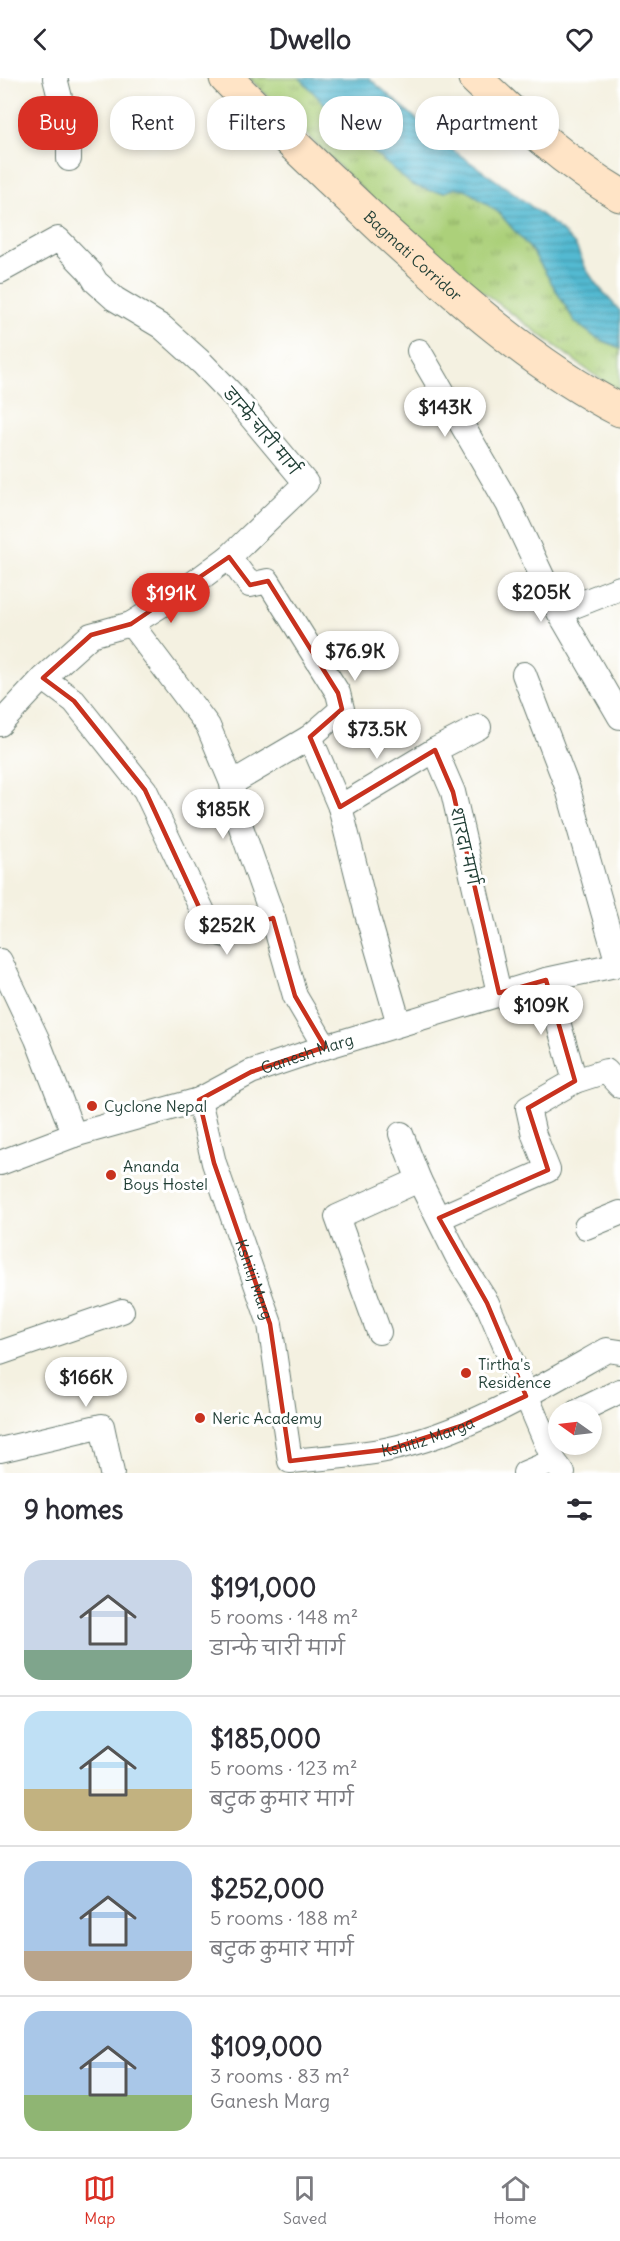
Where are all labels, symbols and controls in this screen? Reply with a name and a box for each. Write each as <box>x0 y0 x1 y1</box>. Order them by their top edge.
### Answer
text: Dwello <box>269 22 351 56</box>
icon: back <box>24 23 57 56</box>
icon: heart <box>563 23 596 56</box>
chip: Buy <box>18 96 98 150</box>
chip: Rent <box>110 96 195 150</box>
chip: Filters <box>207 96 307 150</box>
chip: New <box>319 96 403 150</box>
chip: Apartment <box>415 96 559 150</box>
street label: Bagmati Corridor <box>360 206 467 305</box>
street label: डान्फे चारी मार्ग <box>219 381 307 480</box>
pin: $143K <box>403 387 487 438</box>
text: $143K <box>418 394 472 419</box>
pin: $205K <box>499 572 583 623</box>
pin: $191K <box>129 573 213 624</box>
text: $205K <box>511 579 571 604</box>
text: $191K <box>146 580 196 605</box>
pin: $76.9K <box>306 631 404 682</box>
text: $76.9K <box>325 638 385 663</box>
pin: $73.5K <box>328 709 426 760</box>
text: $73.5K <box>347 716 407 741</box>
pin: $185K <box>181 789 265 840</box>
text: $185K <box>196 796 250 821</box>
street label: शारदा मार्ग <box>446 805 485 888</box>
pin: $252K <box>185 905 269 956</box>
text: $252K <box>199 912 255 937</box>
pin: $109K <box>499 985 583 1036</box>
text: $109K <box>513 992 569 1017</box>
street label: Ganesh Marg <box>258 1029 356 1078</box>
place label: Cyclone Nepal <box>104 1096 207 1116</box>
marker: Cyclone Nepal <box>85 1099 99 1113</box>
place label: Ananda Boys Hostel <box>123 1156 208 1194</box>
marker: Ananda Boys Hostel <box>104 1168 118 1182</box>
street label: Kshitij Marg <box>231 1237 278 1322</box>
place label: Tirtha's Residence <box>478 1354 551 1392</box>
pin: $166K <box>44 1357 128 1408</box>
text: $166K <box>59 1364 113 1389</box>
marker: Tirtha's Residence <box>459 1366 473 1380</box>
north arrow <box>548 1401 602 1455</box>
map controls <box>548 1401 602 1455</box>
place label: Neric Academy <box>212 1408 322 1428</box>
marker: Neric Academy <box>193 1411 207 1425</box>
street label: Kshitiz Marga <box>379 1412 477 1461</box>
text: 9 homes <box>24 1493 123 1526</box>
icon: filters <box>563 1493 596 1526</box>
text: $191,000 <box>210 1571 316 1604</box>
icon: home <box>72 1584 144 1656</box>
text: 5 rooms · 148 m² <box>210 1604 358 1629</box>
text: डान्फे चारी मार्ग <box>210 1635 345 1660</box>
text: $185,000 <box>210 1722 321 1755</box>
icon: home <box>72 1735 144 1807</box>
text: 5 rooms · 123 m² <box>210 1755 357 1780</box>
text: बटुक कुमार मार्ग <box>210 1786 354 1811</box>
text: $252,000 <box>210 1872 325 1905</box>
icon: home <box>72 1885 144 1957</box>
text: 5 rooms · 188 m² <box>210 1905 358 1930</box>
text: बटुक कुमार मार्ग <box>210 1936 354 1961</box>
text: $109,000 <box>210 2030 323 2063</box>
icon: home <box>72 2035 144 2107</box>
text: 3 rooms · 83 m² <box>210 2063 350 2088</box>
text: Ganesh Marg <box>210 2088 330 2113</box>
tab: Map <box>83 2172 116 2228</box>
tab: Saved <box>283 2172 327 2228</box>
tab: Home <box>494 2172 537 2228</box>

